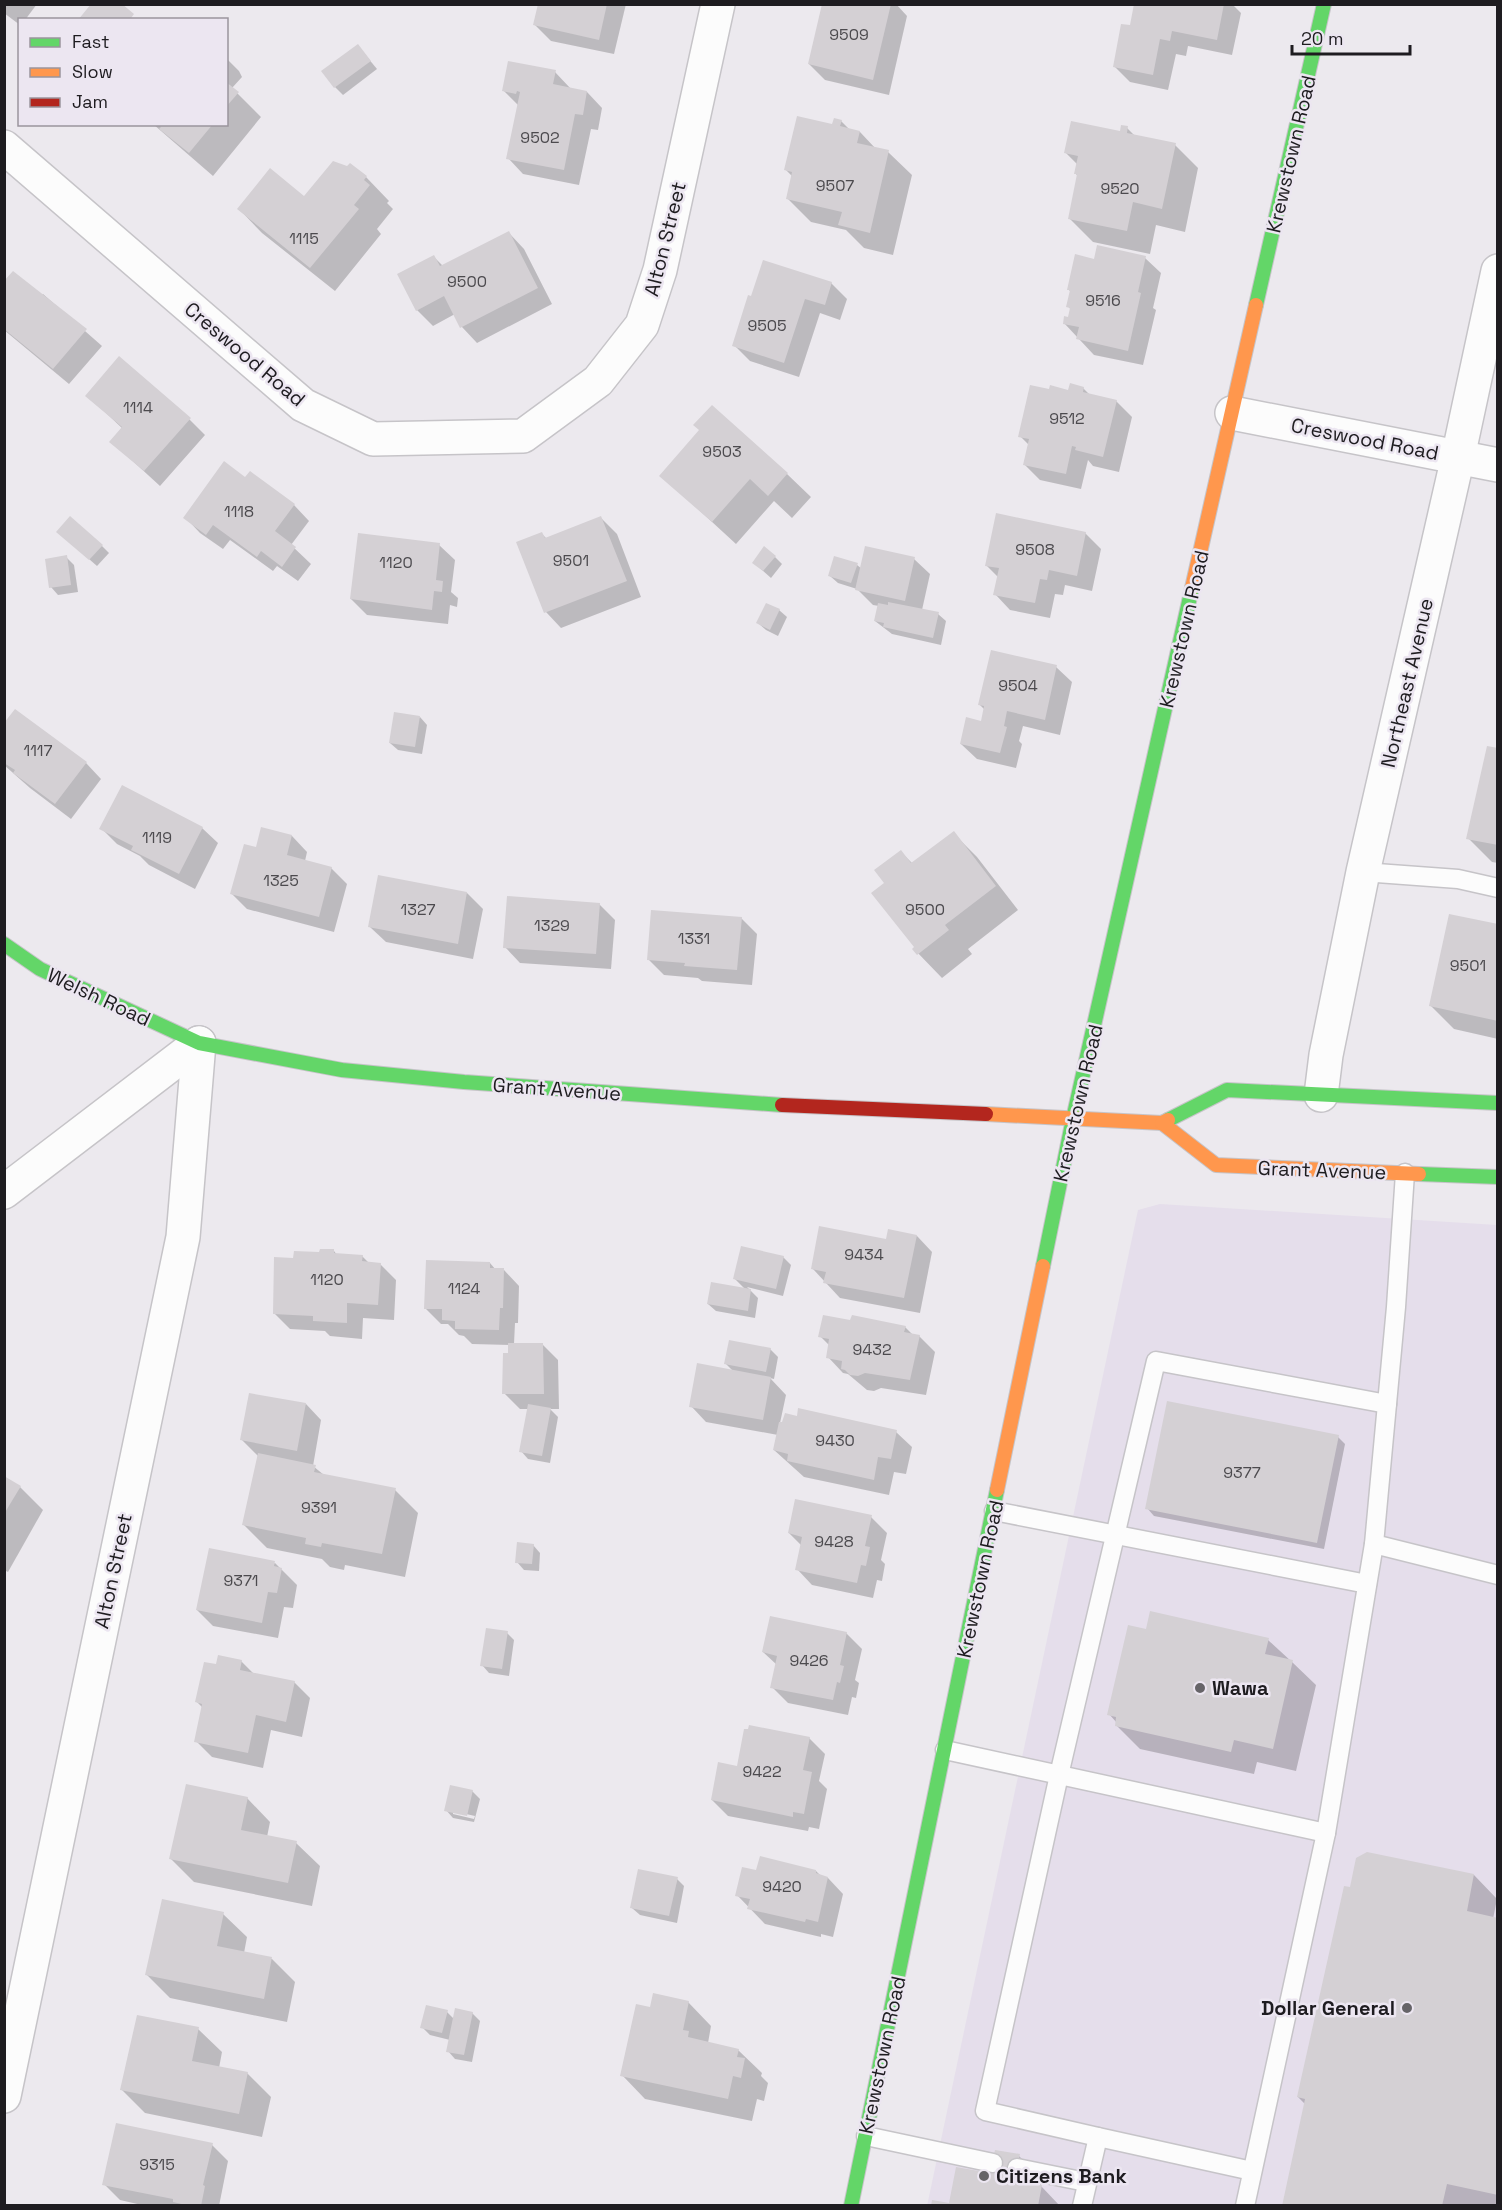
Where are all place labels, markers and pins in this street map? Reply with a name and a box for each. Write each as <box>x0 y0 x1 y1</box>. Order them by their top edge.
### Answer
place label: Wawa <box>1212 1675 1269 1701</box>
marker: Wawa <box>1193 1681 1207 1695</box>
place label: Dollar General <box>1261 1995 1395 2021</box>
marker: Dollar General <box>1400 2001 1414 2015</box>
place label: Citizens Bank <box>996 2163 1127 2189</box>
marker: Citizens Bank <box>977 2169 991 2183</box>

